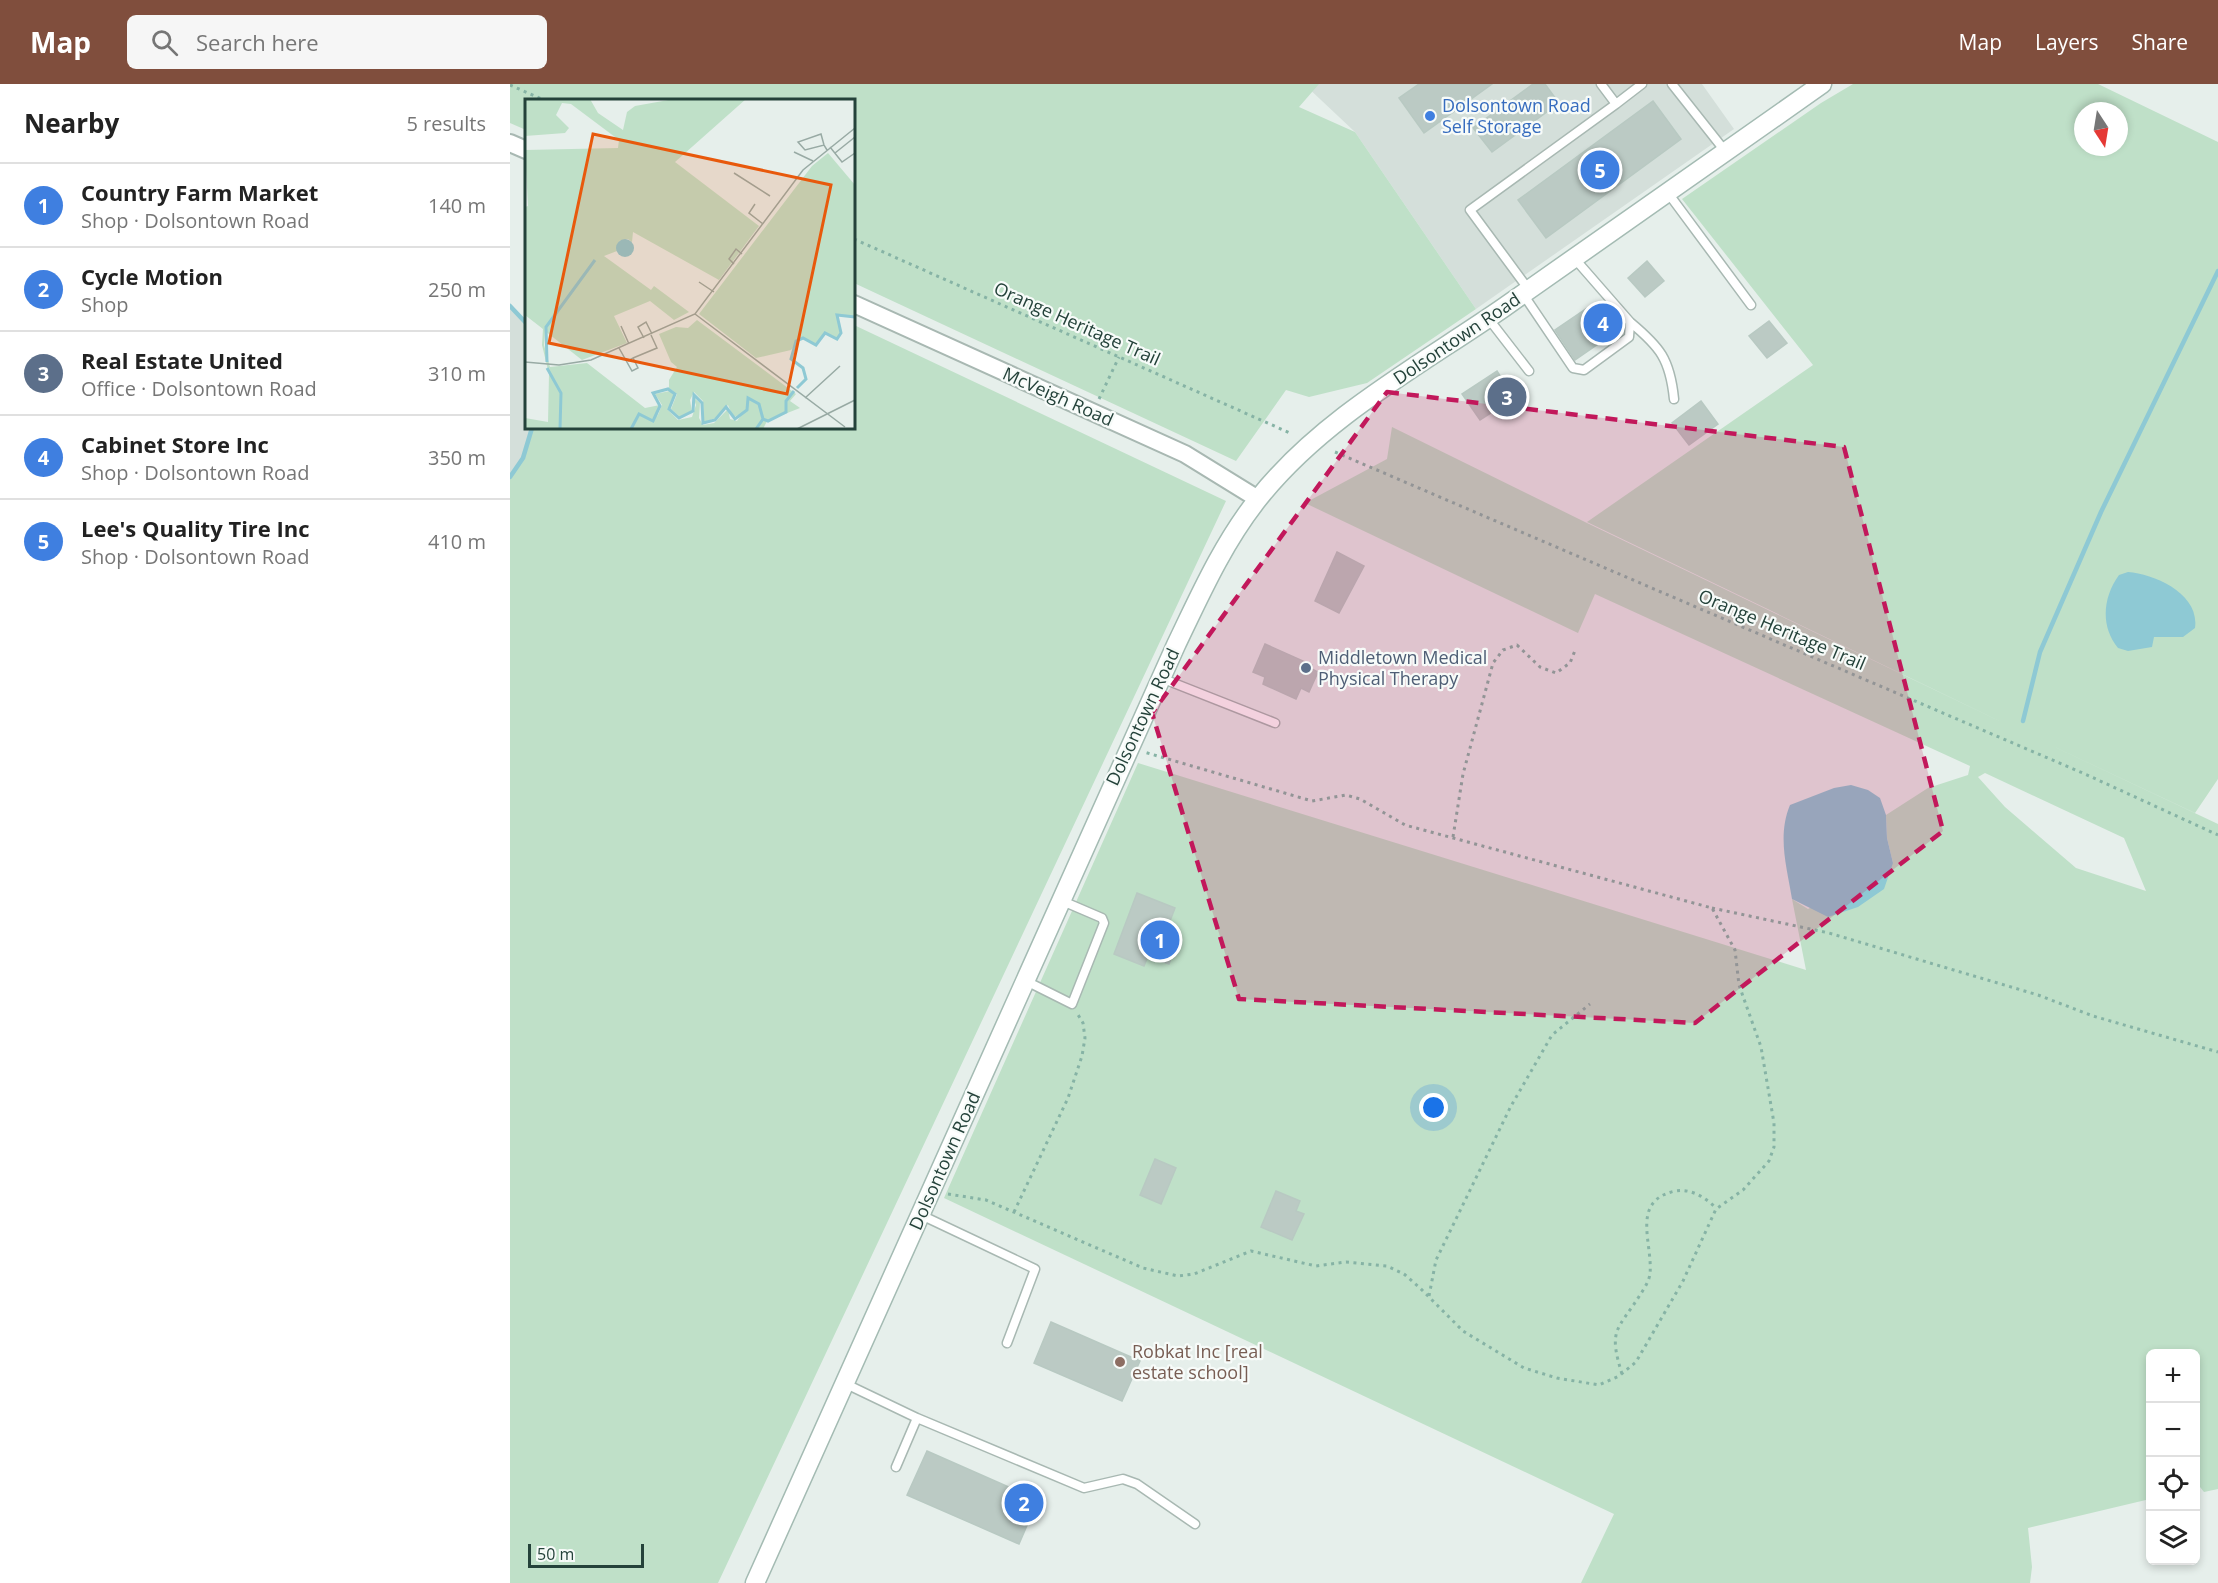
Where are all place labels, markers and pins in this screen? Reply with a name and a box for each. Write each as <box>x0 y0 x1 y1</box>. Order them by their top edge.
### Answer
place label: Dolsontown Road Self Storage <box>1442 93 1591 138</box>
marker: Dolsontown Road Self Storage <box>1423 109 1437 123</box>
pin: 5 <box>1580 148 1620 193</box>
pin: 4 <box>1584 300 1622 346</box>
pin: 3 <box>1488 374 1526 420</box>
place label: Middletown Medical Physical Therapy <box>1318 645 1487 690</box>
marker: Middletown Medical Physical Therapy <box>1299 661 1313 675</box>
pin: 1 <box>1140 918 1180 962</box>
place label: Robkat Inc [real estate school] <box>1132 1339 1263 1384</box>
marker: Robkat Inc [real estate school] <box>1113 1355 1127 1369</box>
pin: 2 <box>1004 1480 1044 1526</box>

